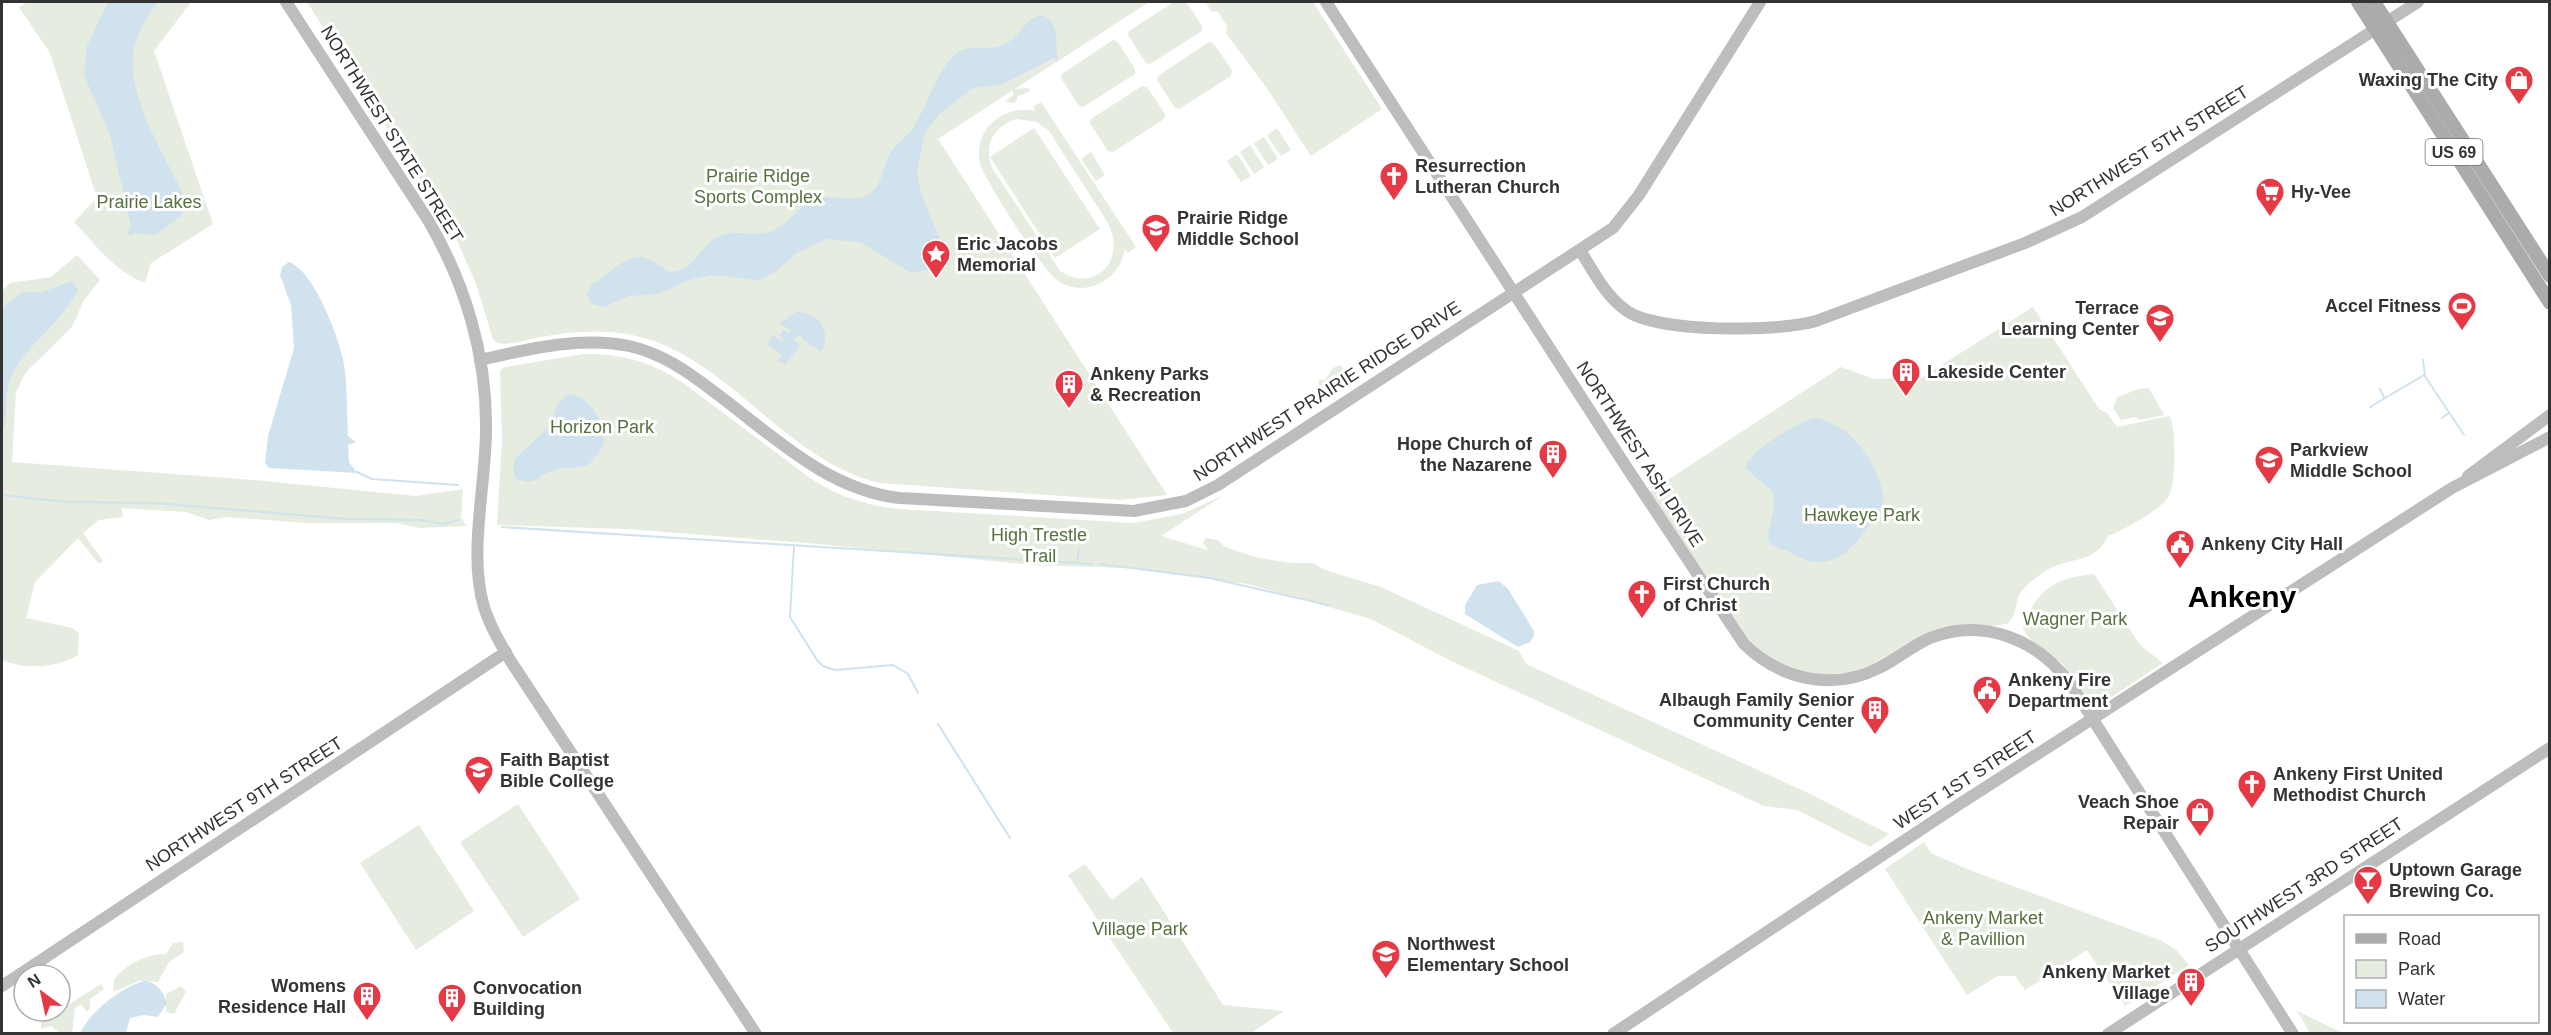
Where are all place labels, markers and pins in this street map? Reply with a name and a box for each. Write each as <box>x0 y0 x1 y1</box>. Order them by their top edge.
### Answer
shop icon: Waxing The City <box>2503 64 2535 106</box>
place label: Waxing The City <box>2359 70 2498 90</box>
place label: Resurrection Lutheran Church <box>1415 156 1560 197</box>
church icon: Resurrection Lutheran Church <box>1378 160 1410 202</box>
supermarket icon: Hy-Vee <box>2254 176 2286 218</box>
place label: Hy-Vee <box>2291 182 2351 202</box>
place label: Prairie Ridge Middle School <box>1177 208 1299 249</box>
school or university icon: Prairie Ridge Middle School <box>1140 212 1172 254</box>
place label: Eric Jacobs Memorial <box>957 234 1058 275</box>
place icon: Eric Jacobs Memorial <box>920 238 952 280</box>
sports icon: Accel Fitness <box>2446 290 2478 332</box>
place label: Accel Fitness <box>2325 296 2441 316</box>
place label: Terrace Learning Center <box>2001 298 2139 339</box>
school or university icon: Terrace Learning Center <box>2144 302 2176 344</box>
building icon: Lakeside Center <box>1890 356 1922 398</box>
place label: Lakeside Center <box>1927 362 2066 382</box>
place label: Ankeny Parks & Recreation <box>1090 364 1209 405</box>
building icon: Ankeny Parks & Recreation <box>1053 368 1085 410</box>
place label: Hope Church of the Nazarene <box>1397 434 1533 475</box>
building icon: Hope Church of the Nazarene <box>1537 438 1569 480</box>
place label: Parkview Middle School <box>2290 440 2412 481</box>
school or university icon: Parkview Middle School <box>2253 444 2285 486</box>
public building icon: Ankeny City Hall <box>2164 528 2196 570</box>
place label: Ankeny City Hall <box>2201 534 2343 554</box>
place label: First Church of Christ <box>1663 574 1770 615</box>
church icon: First Church of Christ <box>1626 578 1658 620</box>
place label: Ankeny Fire Department <box>2008 670 2111 711</box>
public building icon: Ankeny Fire Department <box>1971 674 2003 716</box>
place label: Albaugh Family Senior Community Center <box>1659 690 1854 731</box>
building icon: Albaugh Family Senior Community Center <box>1859 694 1891 736</box>
place label: Faith Baptist Bible College <box>500 750 614 791</box>
school or university icon: Faith Baptist Bible College <box>463 754 495 796</box>
place label: Ankeny First United Methodist Church <box>2273 764 2443 805</box>
church icon: Ankeny First United Methodist Church <box>2236 768 2268 810</box>
place label: Veach Shoe Repair <box>2078 792 2179 833</box>
shop icon: Veach Shoe Repair <box>2184 796 2216 838</box>
place label: Uptown Garage Brewing Co. <box>2389 860 2522 901</box>
bar icon: Uptown Garage Brewing Co. <box>2352 864 2384 906</box>
place label: Northwest Elementary School <box>1407 934 1569 975</box>
school or university icon: Northwest Elementary School <box>1370 938 1402 980</box>
place label: Ankeny Market Village <box>2042 962 2170 1003</box>
building icon: Ankeny Market Village <box>2175 966 2207 1008</box>
place label: Womens Residence Hall <box>218 976 346 1017</box>
place label: Convocation Building <box>473 978 582 1019</box>
building icon: Womens Residence Hall <box>351 980 383 1022</box>
building icon: Convocation Building <box>436 982 468 1024</box>

